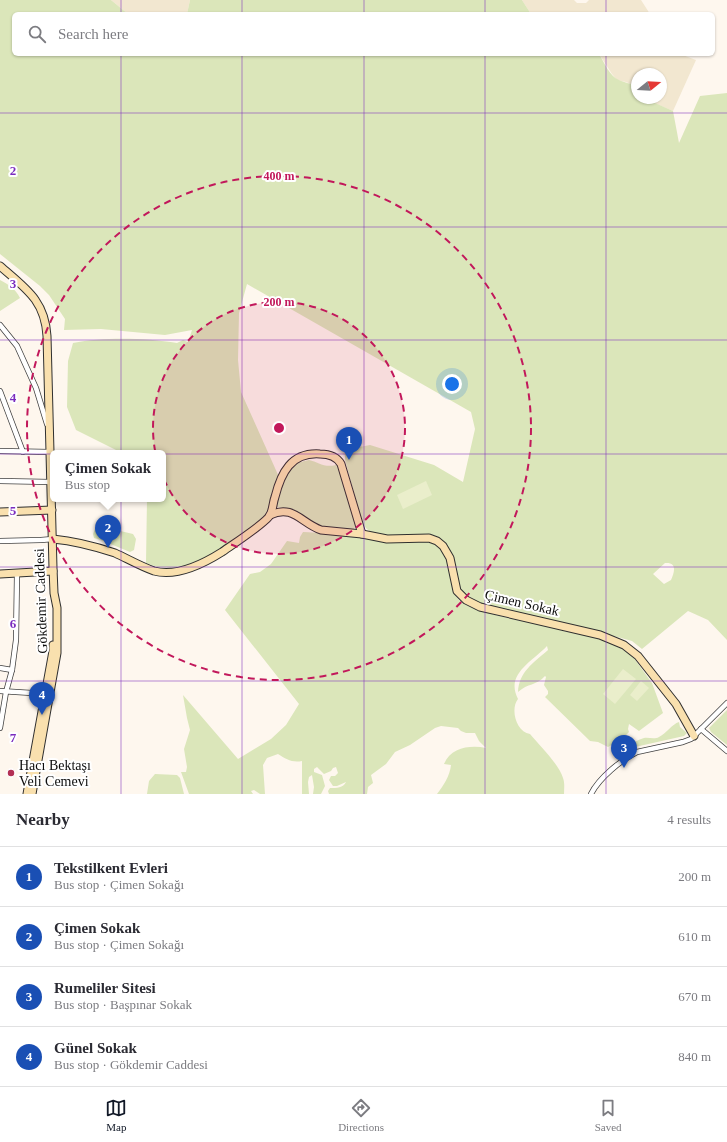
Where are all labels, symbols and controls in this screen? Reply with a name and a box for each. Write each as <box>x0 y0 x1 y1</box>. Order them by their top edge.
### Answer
search box <box>12 12 715 56</box>
icon: search <box>26 23 48 45</box>
text: Search here <box>58 26 128 42</box>
north arrow <box>631 68 667 104</box>
text: 2 <box>10 163 16 178</box>
text: 400 m <box>264 169 295 183</box>
text: 3 <box>10 276 17 291</box>
text: 200 m <box>264 295 295 309</box>
your location <box>442 374 462 394</box>
text: 4 <box>10 390 17 405</box>
centre of rings <box>272 421 286 435</box>
pin: 1 <box>336 427 362 460</box>
popup <box>50 450 166 502</box>
text: Çimen Sokak <box>65 460 151 476</box>
text: Bus stop <box>65 477 110 492</box>
text: 5 <box>10 503 17 518</box>
pin: 2 <box>95 515 121 548</box>
street label: Gökdemir Caddesi <box>32 548 50 654</box>
street label: Çimen Sokak <box>483 587 561 619</box>
text: 6 <box>10 616 17 631</box>
pin: 4 <box>29 682 55 715</box>
text: 7 <box>10 730 17 745</box>
pin: 3 <box>611 735 637 768</box>
place label: Hacı Bektaşı Veli Cemevi <box>19 758 91 789</box>
marker: Hacı Bektaşı Veli Cemevi <box>6 768 16 778</box>
text: Nearby <box>16 810 70 829</box>
text: 4 results <box>667 812 711 827</box>
text: Tekstilkent Evleri <box>54 860 168 876</box>
text: 1 <box>26 869 32 884</box>
text: 200 m <box>678 869 711 884</box>
text: Bus stop · Çimen Sokağı <box>54 877 184 892</box>
text: Çimen Sokak <box>54 920 140 936</box>
text: 2 <box>26 929 32 944</box>
text: 610 m <box>678 929 711 944</box>
text: Bus stop · Çimen Sokağı <box>54 937 184 952</box>
text: Rumeliler Sitesi <box>54 980 156 996</box>
text: 3 <box>26 989 32 1004</box>
text: 670 m <box>678 989 711 1004</box>
text: Bus stop · Başpınar Sokak <box>54 997 192 1012</box>
text: Günel Sokak <box>54 1040 137 1056</box>
text: 4 <box>26 1049 32 1064</box>
text: 840 m <box>678 1049 711 1064</box>
text: Bus stop · Gökdemir Caddesi <box>54 1057 208 1072</box>
tab: Map <box>105 1097 127 1133</box>
tab: Directions <box>338 1097 384 1133</box>
tab: Saved <box>595 1097 622 1133</box>

